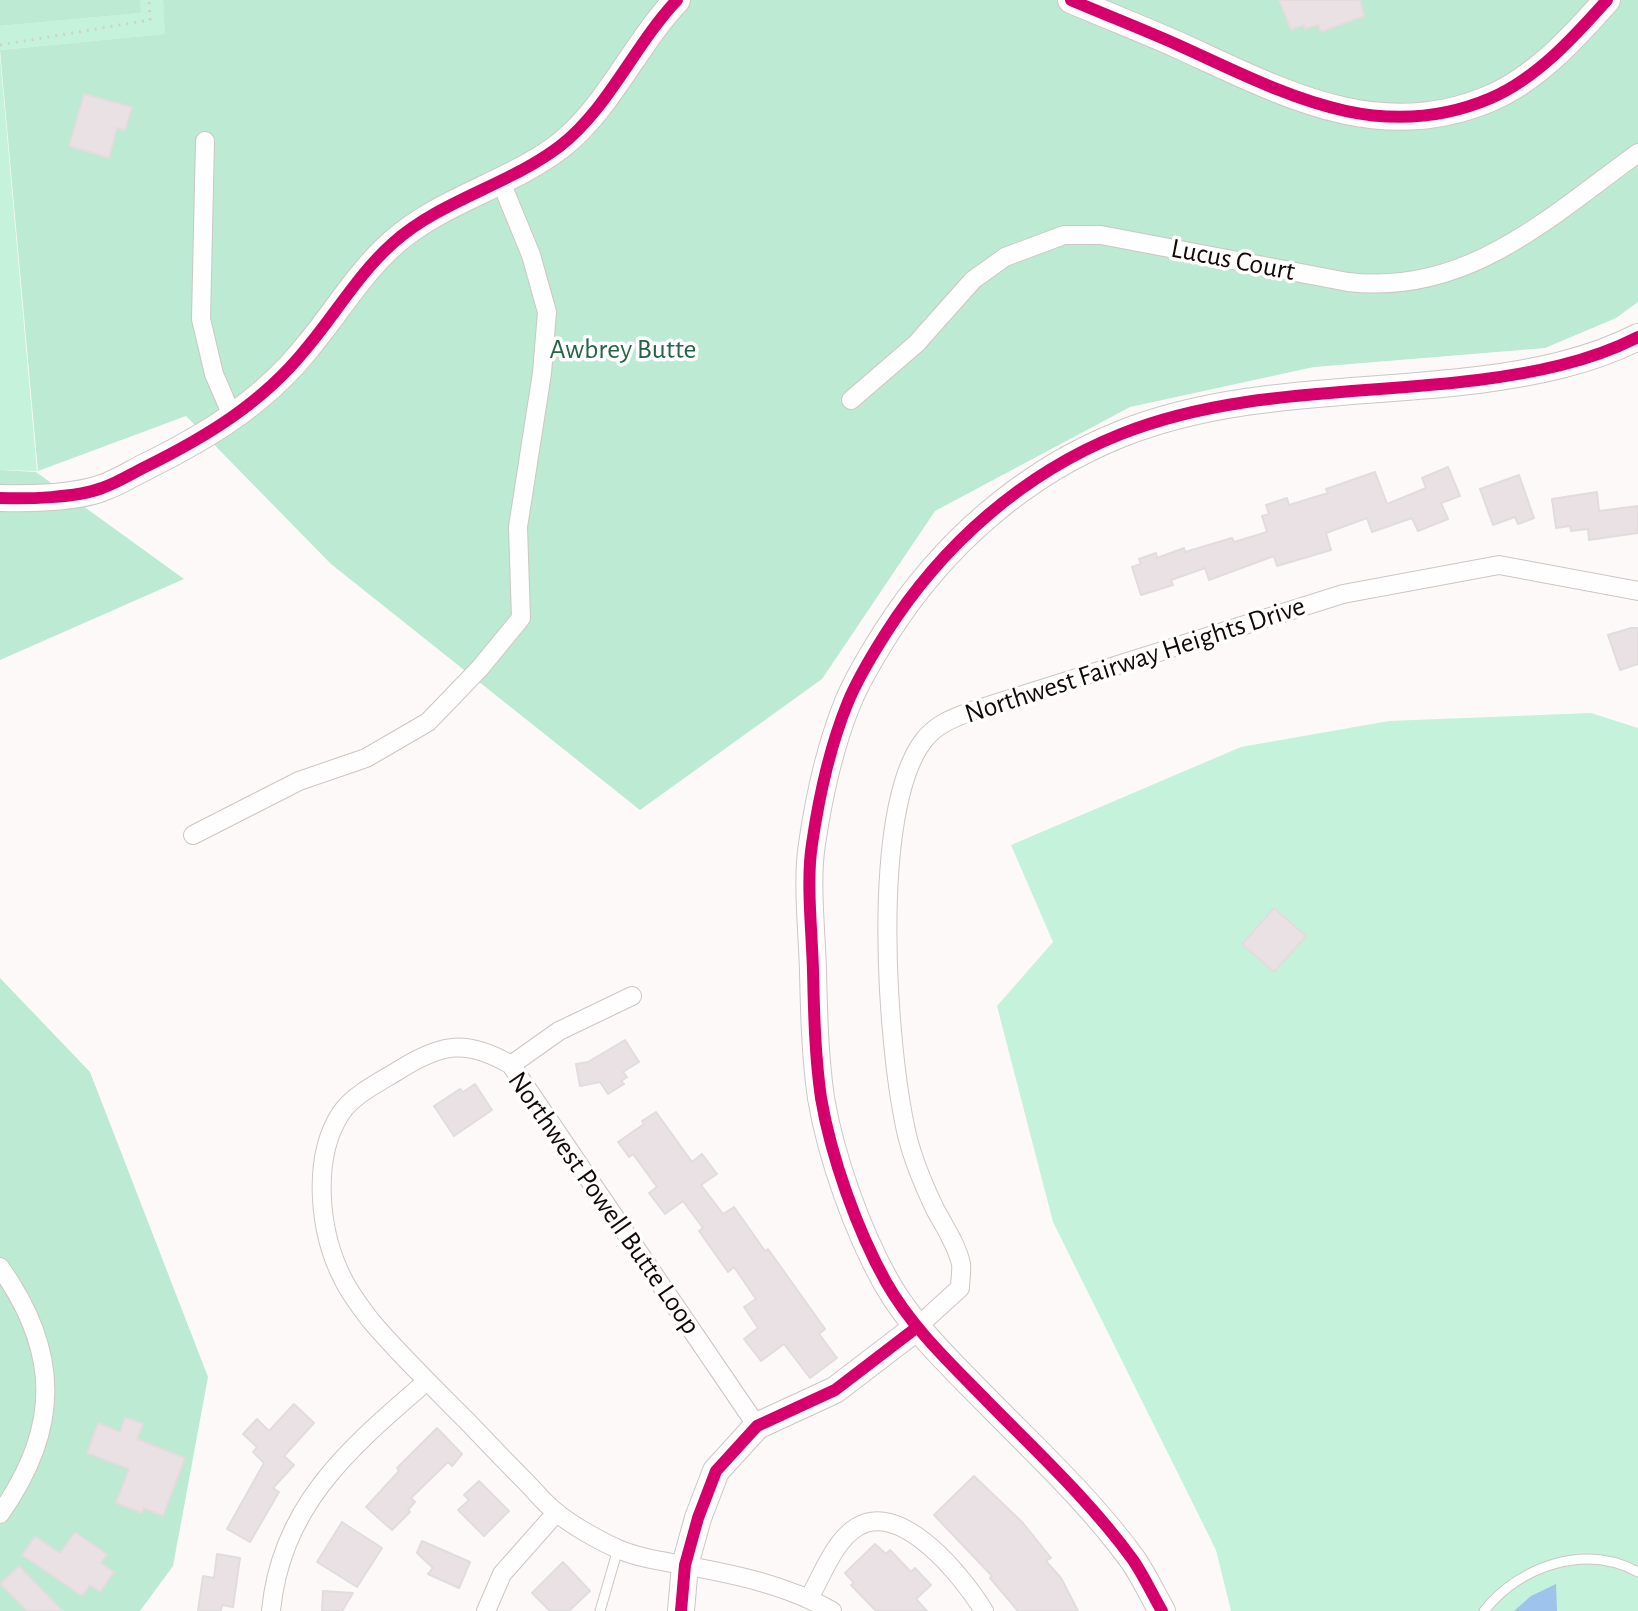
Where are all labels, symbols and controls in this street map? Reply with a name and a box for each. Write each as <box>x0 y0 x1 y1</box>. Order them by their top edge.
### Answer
street label: Lucus Court <box>1168 232 1298 288</box>
park label: Awbrey Butte <box>550 333 696 367</box>
street label: Northwest Fairway Heights Drive <box>961 589 1309 731</box>
street label: Northwest Powell Butte Loop <box>500 1065 708 1341</box>

